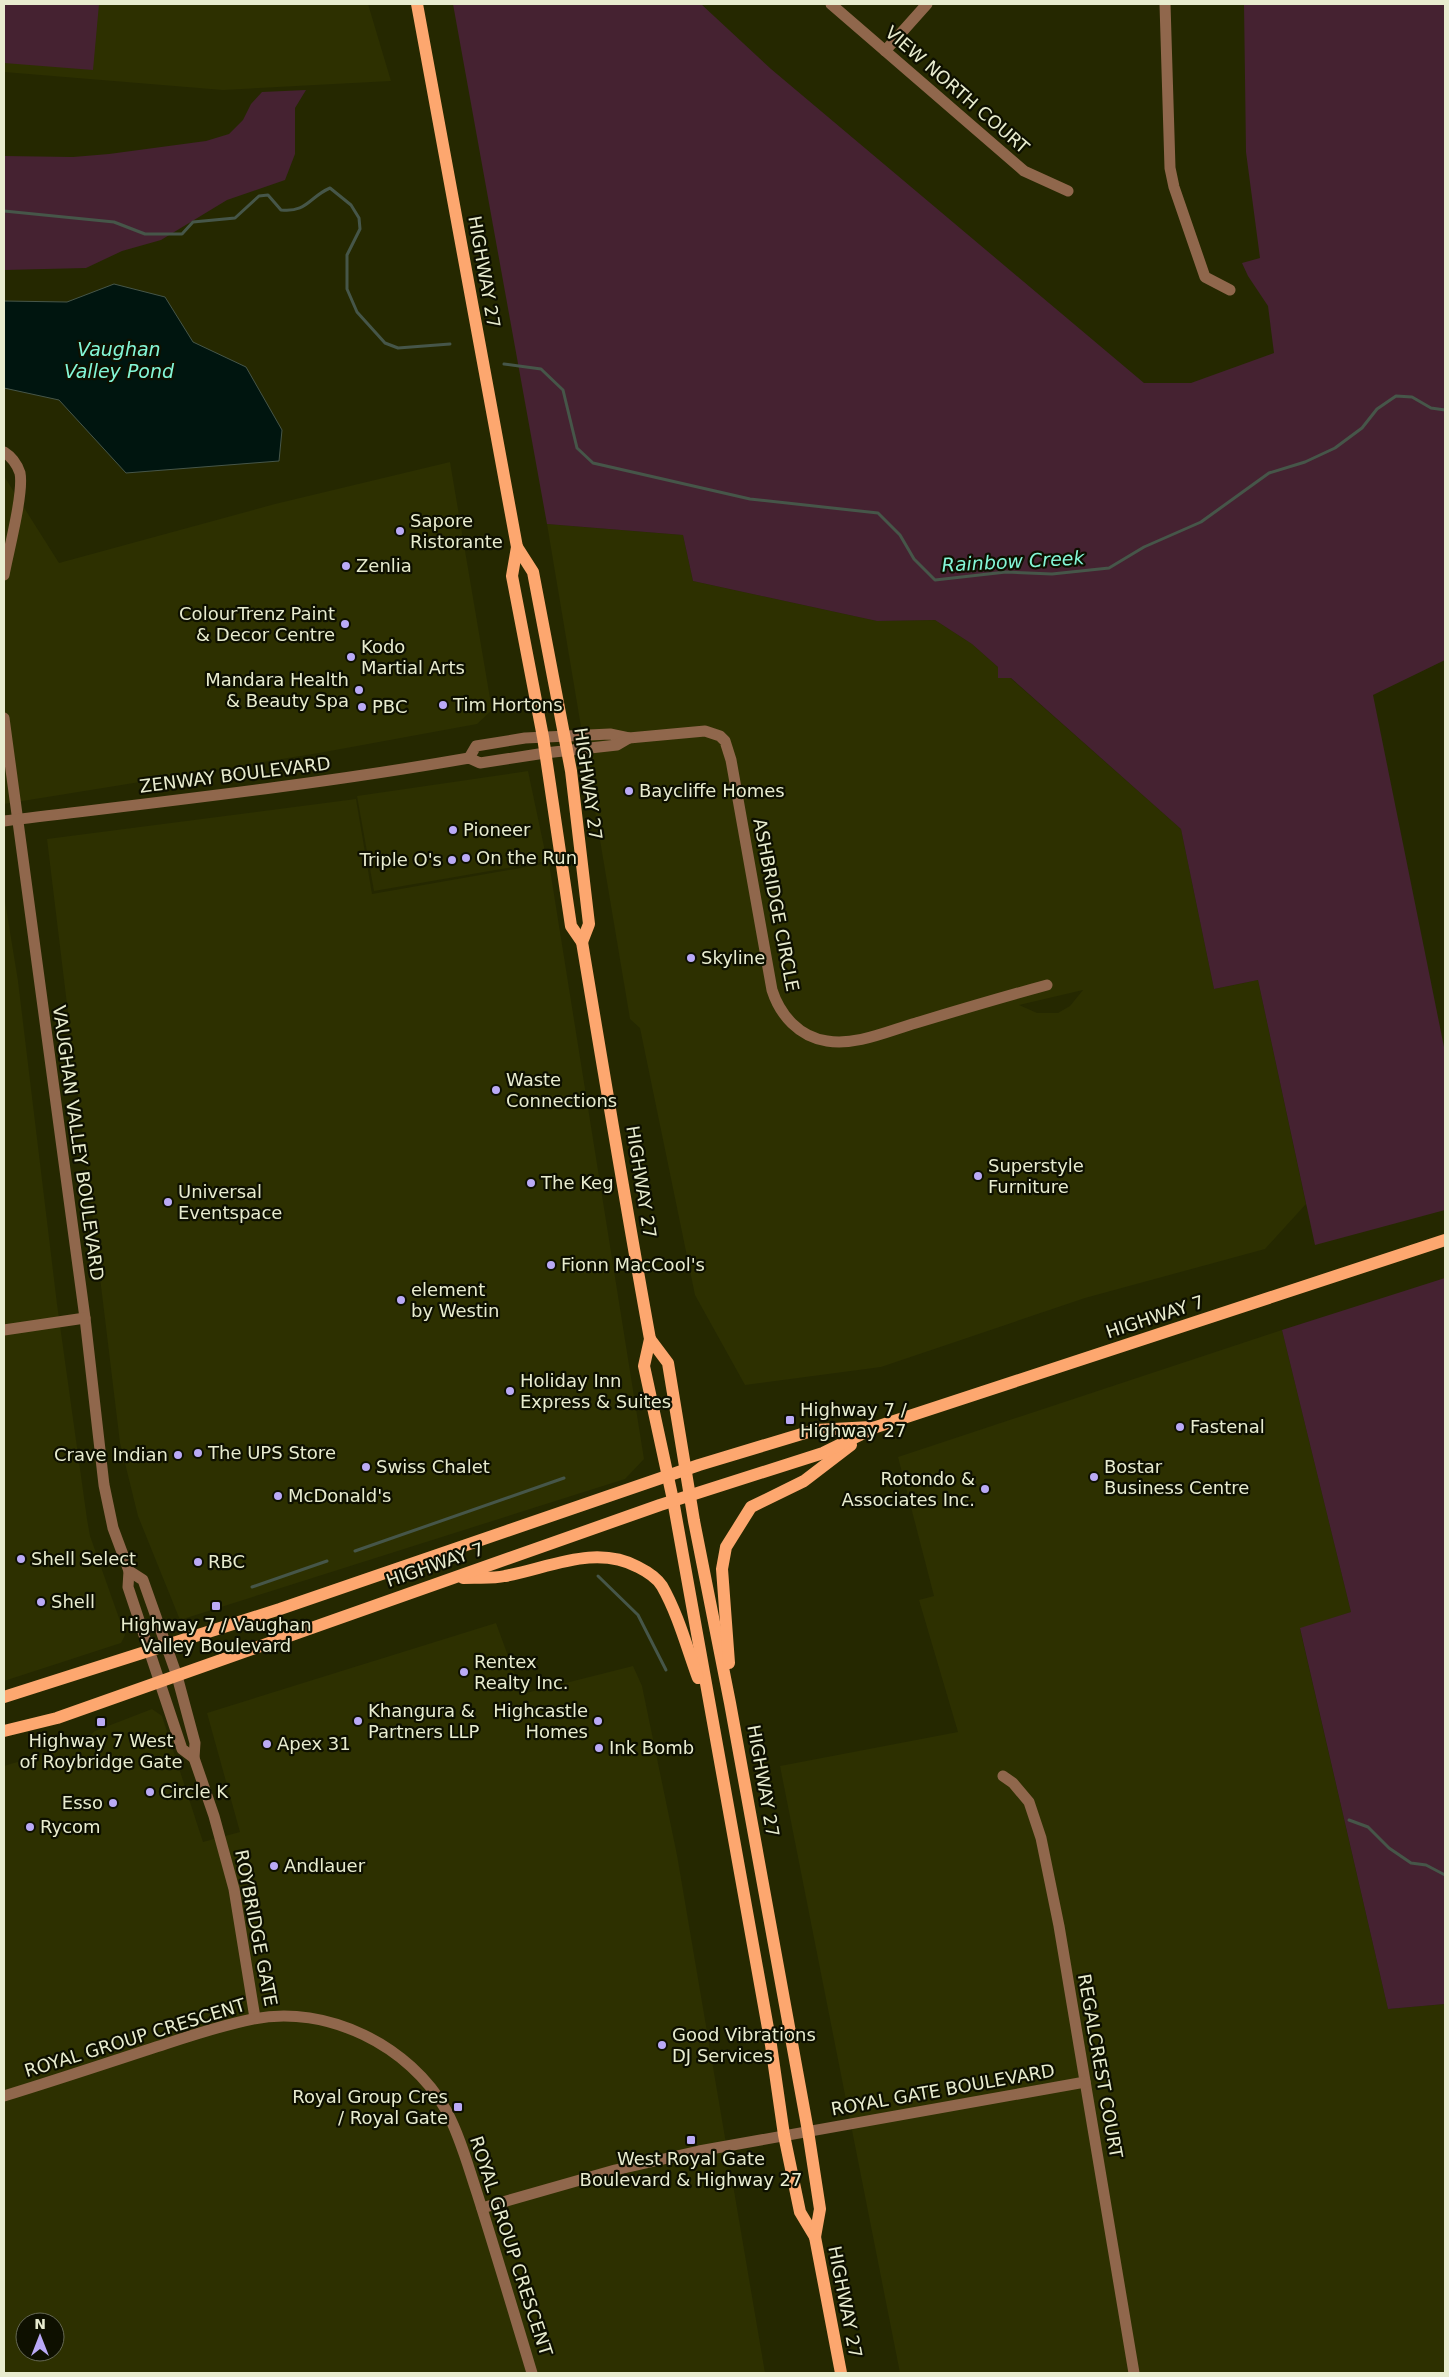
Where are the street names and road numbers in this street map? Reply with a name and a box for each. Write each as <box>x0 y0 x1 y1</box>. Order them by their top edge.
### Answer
street label: VIEW NORTH COURT <box>881 21 1034 158</box>
street label: HIGHWAY 27 <box>464 214 505 330</box>
street label: HIGHWAY 27 <box>570 726 607 842</box>
street label: ZENWAY BOULEVARD <box>138 752 332 797</box>
street label: ASHBRIDGE CIRCLE <box>749 817 804 993</box>
street label: VAUGHAN VALLEY BOULEVARD <box>49 1004 108 1282</box>
street label: HIGHWAY 27 <box>622 1124 661 1240</box>
street label: HIGHWAY 7 <box>1103 1291 1207 1342</box>
street label: HIGHWAY 7 <box>383 1538 487 1591</box>
street label: HIGHWAY 27 <box>743 1723 784 1839</box>
street label: ROYBRIDGE GATE <box>231 1848 282 2008</box>
street label: REGALCREST COURT <box>1074 1972 1127 2161</box>
street label: ROYAL GROUP CRESCENT <box>22 1994 249 2081</box>
street label: ROYAL GATE BOULEVARD <box>829 2059 1056 2120</box>
street label: ROYAL GROUP CRESCENT <box>466 2133 557 2359</box>
street label: HIGHWAY 27 <box>824 2244 867 2360</box>

